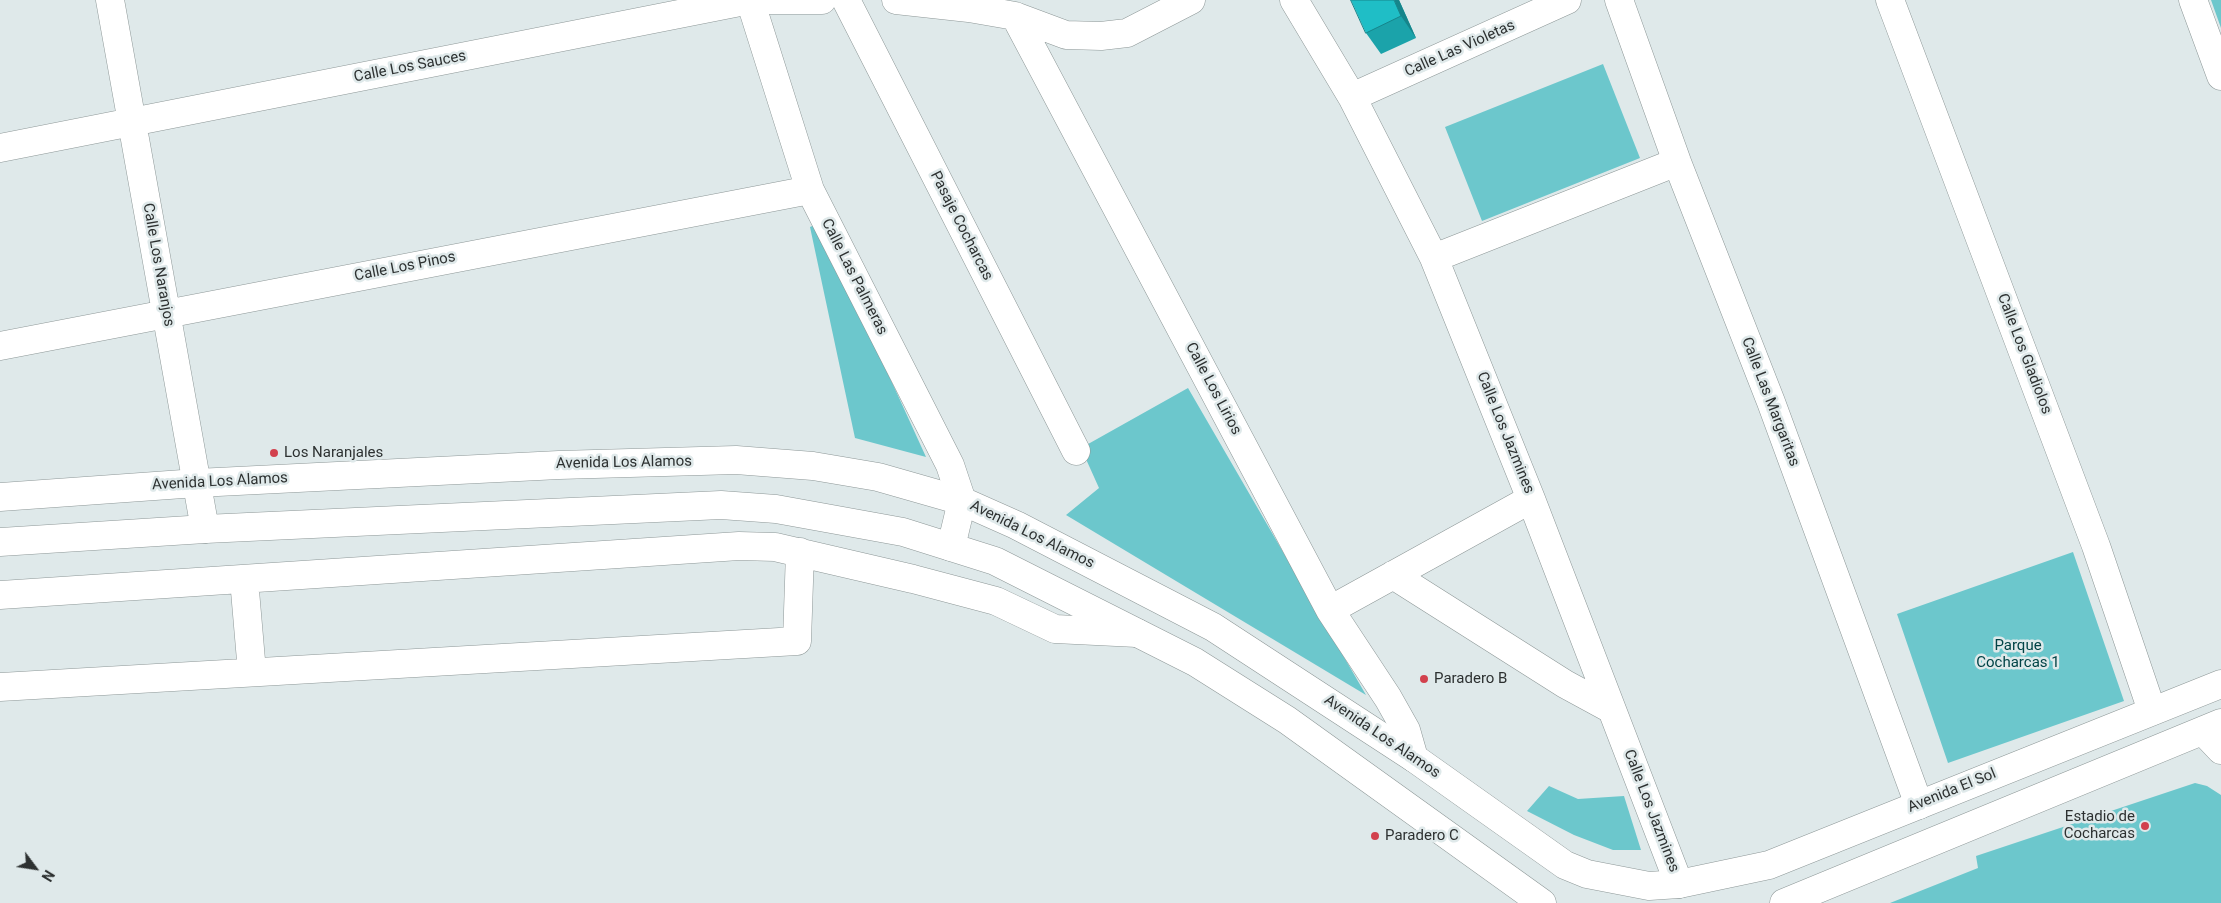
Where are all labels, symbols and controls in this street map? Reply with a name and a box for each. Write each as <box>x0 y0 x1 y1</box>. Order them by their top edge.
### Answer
street label: Calle Las Violetas <box>1402 17 1518 81</box>
street label: Calle Los Sauces <box>352 47 468 87</box>
street label: Pasaje Cocharcas <box>926 168 996 284</box>
street label: Calle Los Naranjos <box>138 202 178 328</box>
street label: Calle Las Palmeras <box>817 216 891 338</box>
street label: Calle Los Pinos <box>353 248 457 286</box>
street label: Calle Los Gladiolos <box>1993 291 2055 417</box>
street label: Calle Las Margaritas <box>1737 335 1803 469</box>
street label: Calle Los Lirios <box>1181 340 1245 438</box>
street label: Calle Los Jazmines <box>1472 370 1538 496</box>
place label: Los Naranjales <box>284 444 383 462</box>
marker: Los Naranjales <box>268 447 280 459</box>
street label: Avenida Los Alamos <box>556 453 692 473</box>
street label: Avenida Los Alamos <box>152 469 288 495</box>
street label: Avenida Los Alamos <box>967 497 1097 573</box>
park label: Parque Cocharcas 1 <box>1976 637 2060 672</box>
place label: Paradero B <box>1434 670 1507 688</box>
marker: Paradero B <box>1418 673 1430 685</box>
street label: Avenida Los Alamos <box>1321 692 1443 782</box>
street label: Calle Los Jazmines <box>1619 747 1683 875</box>
street label: Avenida El Sol <box>1905 765 1999 817</box>
place label: Estadio de Cocharcas <box>2064 808 2135 843</box>
marker: Estadio de Cocharcas <box>2139 820 2151 832</box>
place label: Paradero C <box>1385 827 1459 845</box>
marker: Paradero C <box>1369 830 1381 842</box>
north arrow <box>10 843 60 893</box>
text: N <box>38 867 57 884</box>

